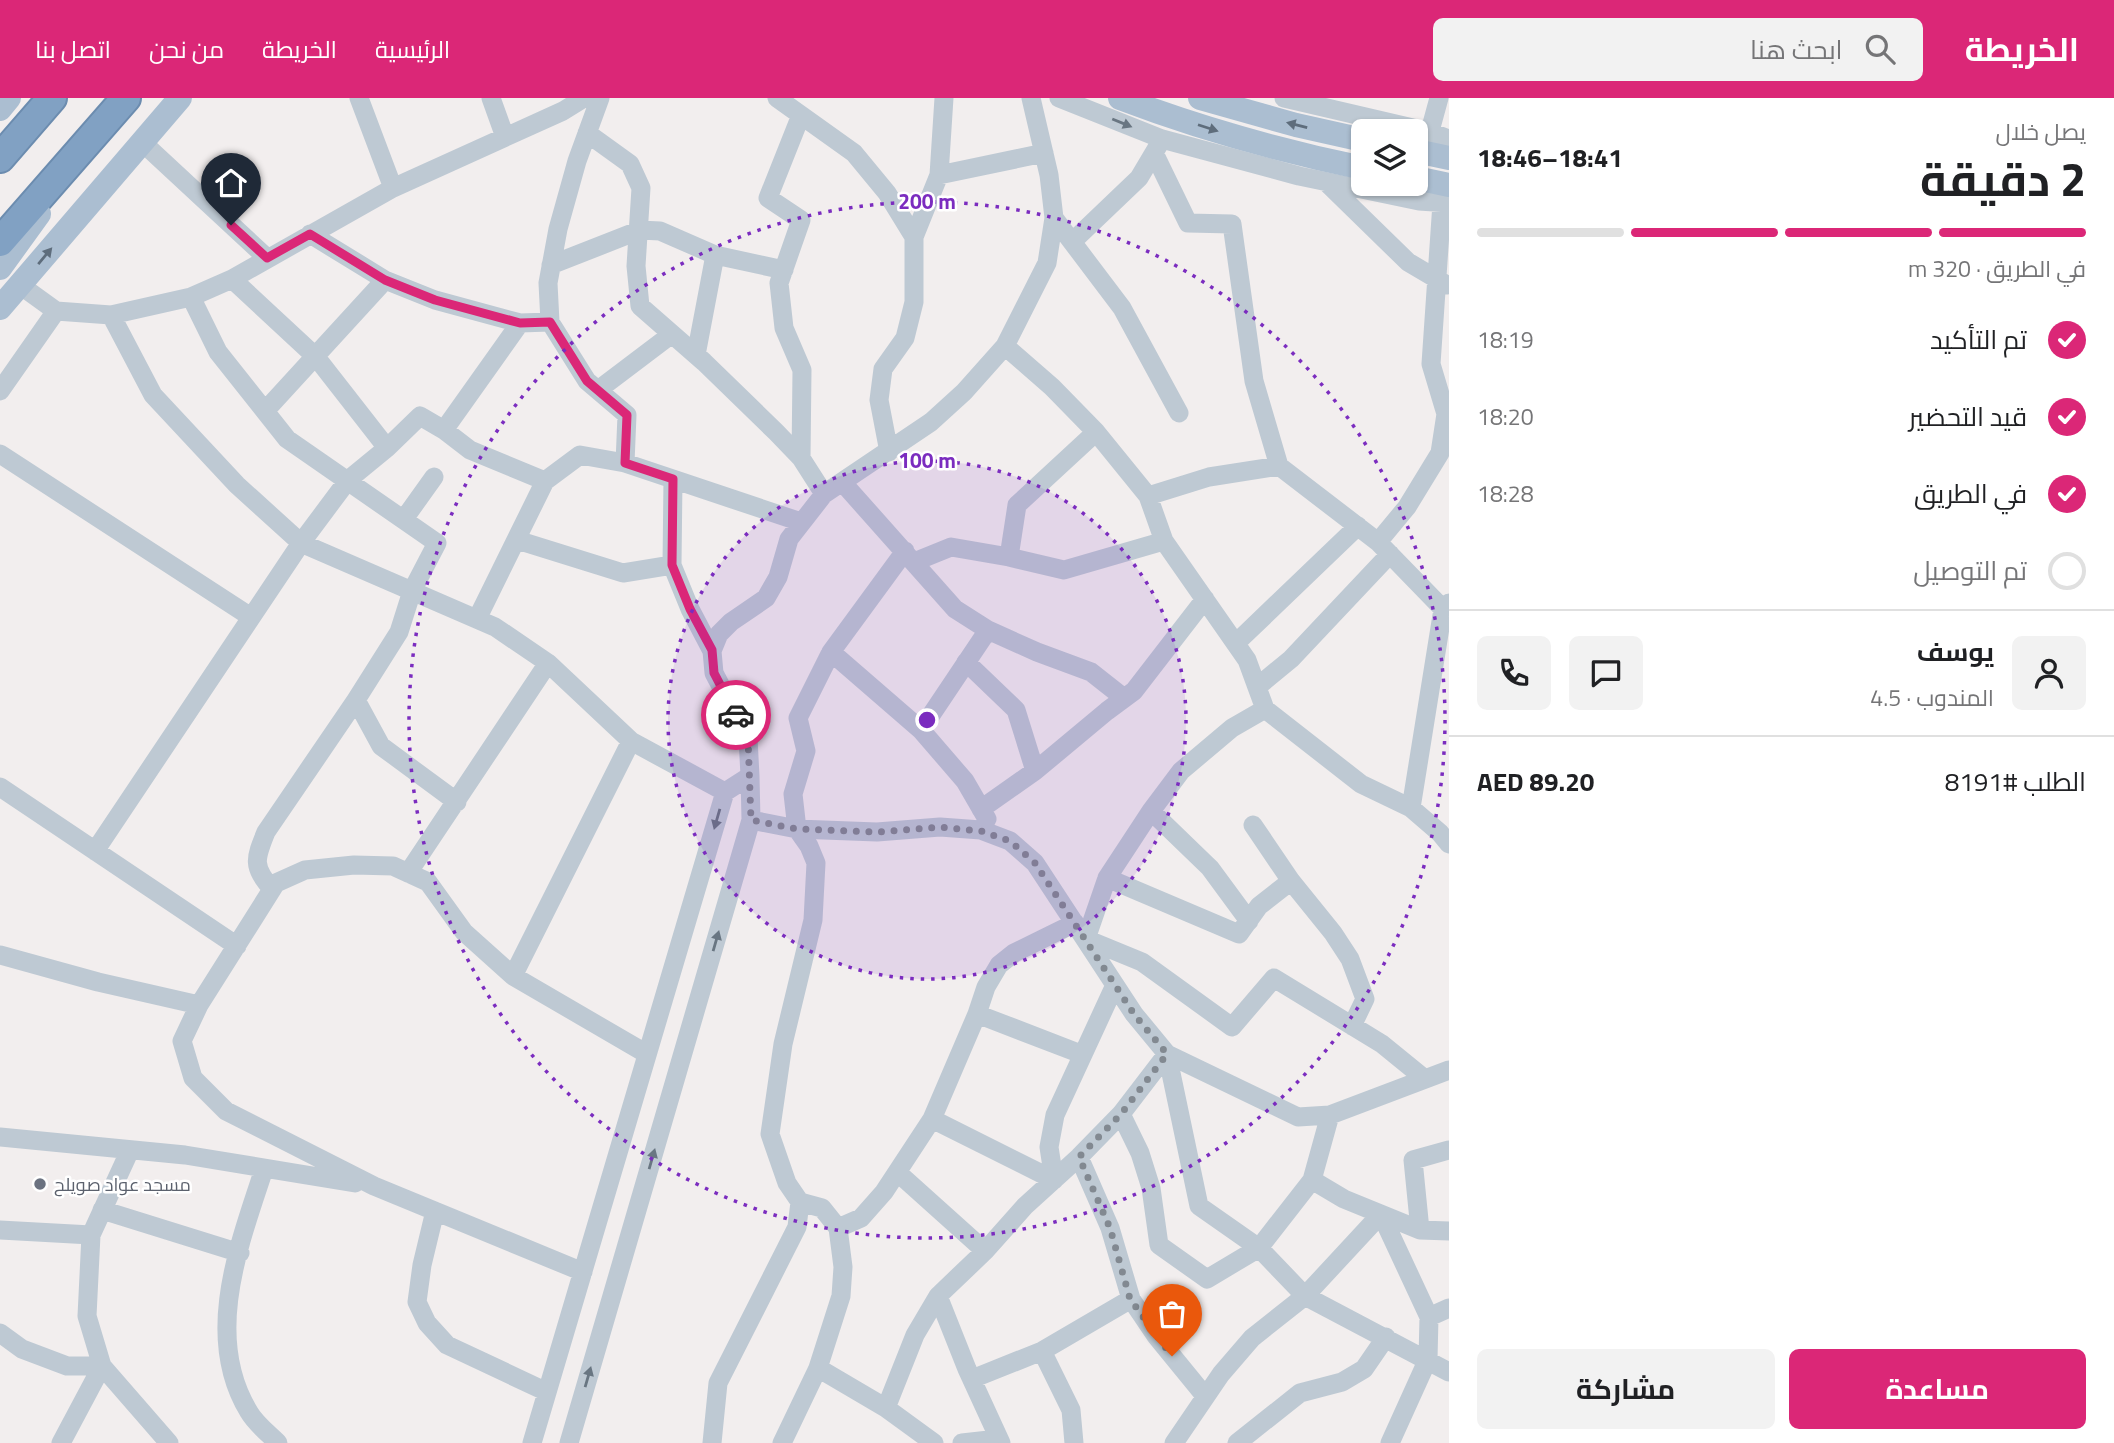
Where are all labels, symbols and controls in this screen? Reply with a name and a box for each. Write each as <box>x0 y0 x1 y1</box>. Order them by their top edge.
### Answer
search box <box>1433 18 1923 81</box>
text: الخريطة <box>1965 24 2079 74</box>
text: ابحث هنا <box>1750 30 1843 69</box>
icon: search <box>1861 30 1899 68</box>
text: اتصل بنا <box>35 31 111 67</box>
text: من نحن <box>149 31 224 67</box>
text: الخريطة <box>262 31 337 67</box>
text: الرئيسية <box>375 31 450 67</box>
text: يصل خلال <box>1996 114 2086 149</box>
one-way arrow <box>1112 118 1133 129</box>
one-way arrow <box>1286 119 1308 130</box>
map controls <box>1351 119 1428 196</box>
button: layers <box>1351 119 1428 196</box>
one-way arrow <box>1197 123 1218 134</box>
text: 18:41–18:46 <box>1477 138 1623 177</box>
text: 2 دقيقة <box>1920 144 2086 214</box>
pin <box>201 153 261 225</box>
icon: home <box>212 164 250 202</box>
text: 200 m <box>898 185 956 217</box>
one-way arrow <box>37 248 52 265</box>
text: في الطريق · 320 m <box>1908 251 2086 286</box>
text: تم التأكيد <box>1930 320 2027 359</box>
icon: check <box>2048 321 2086 359</box>
text: 18:19 <box>1477 322 1534 357</box>
text: قيد التحضير <box>1909 397 2027 436</box>
icon: check <box>2048 398 2086 436</box>
text: 18:20 <box>1477 399 1534 434</box>
text: 100 m <box>898 444 956 476</box>
text: في الطريق <box>1914 474 2027 513</box>
icon: check <box>2048 475 2086 513</box>
text: 18:28 <box>1477 476 1534 511</box>
text: تم التوصيل <box>1913 551 2027 590</box>
text: يوسف <box>1917 632 1994 671</box>
button: phone <box>1477 636 1551 710</box>
button: chat <box>1569 636 1643 710</box>
button: person <box>2012 636 2086 710</box>
courier <box>701 680 771 750</box>
text: المندوب · 4.5 <box>1870 680 1994 715</box>
icon: car <box>717 696 755 734</box>
centre of rings <box>915 708 939 732</box>
text: AED 89.20 <box>1477 762 1594 801</box>
text: الطلب #8191 <box>1945 762 2086 801</box>
one-way arrow <box>711 809 721 830</box>
one-way arrow <box>711 930 721 951</box>
one-way arrow <box>647 1148 658 1170</box>
place label: مسجد عواد صويلح <box>54 1171 191 1198</box>
marker: مسجد عواد صويلح <box>32 1176 48 1192</box>
pin <box>1142 1284 1202 1356</box>
icon: bag <box>1153 1295 1191 1333</box>
button: مشاركة <box>1477 1349 1775 1429</box>
button: مساعدة <box>1789 1349 2086 1429</box>
one-way arrow <box>584 1367 594 1388</box>

